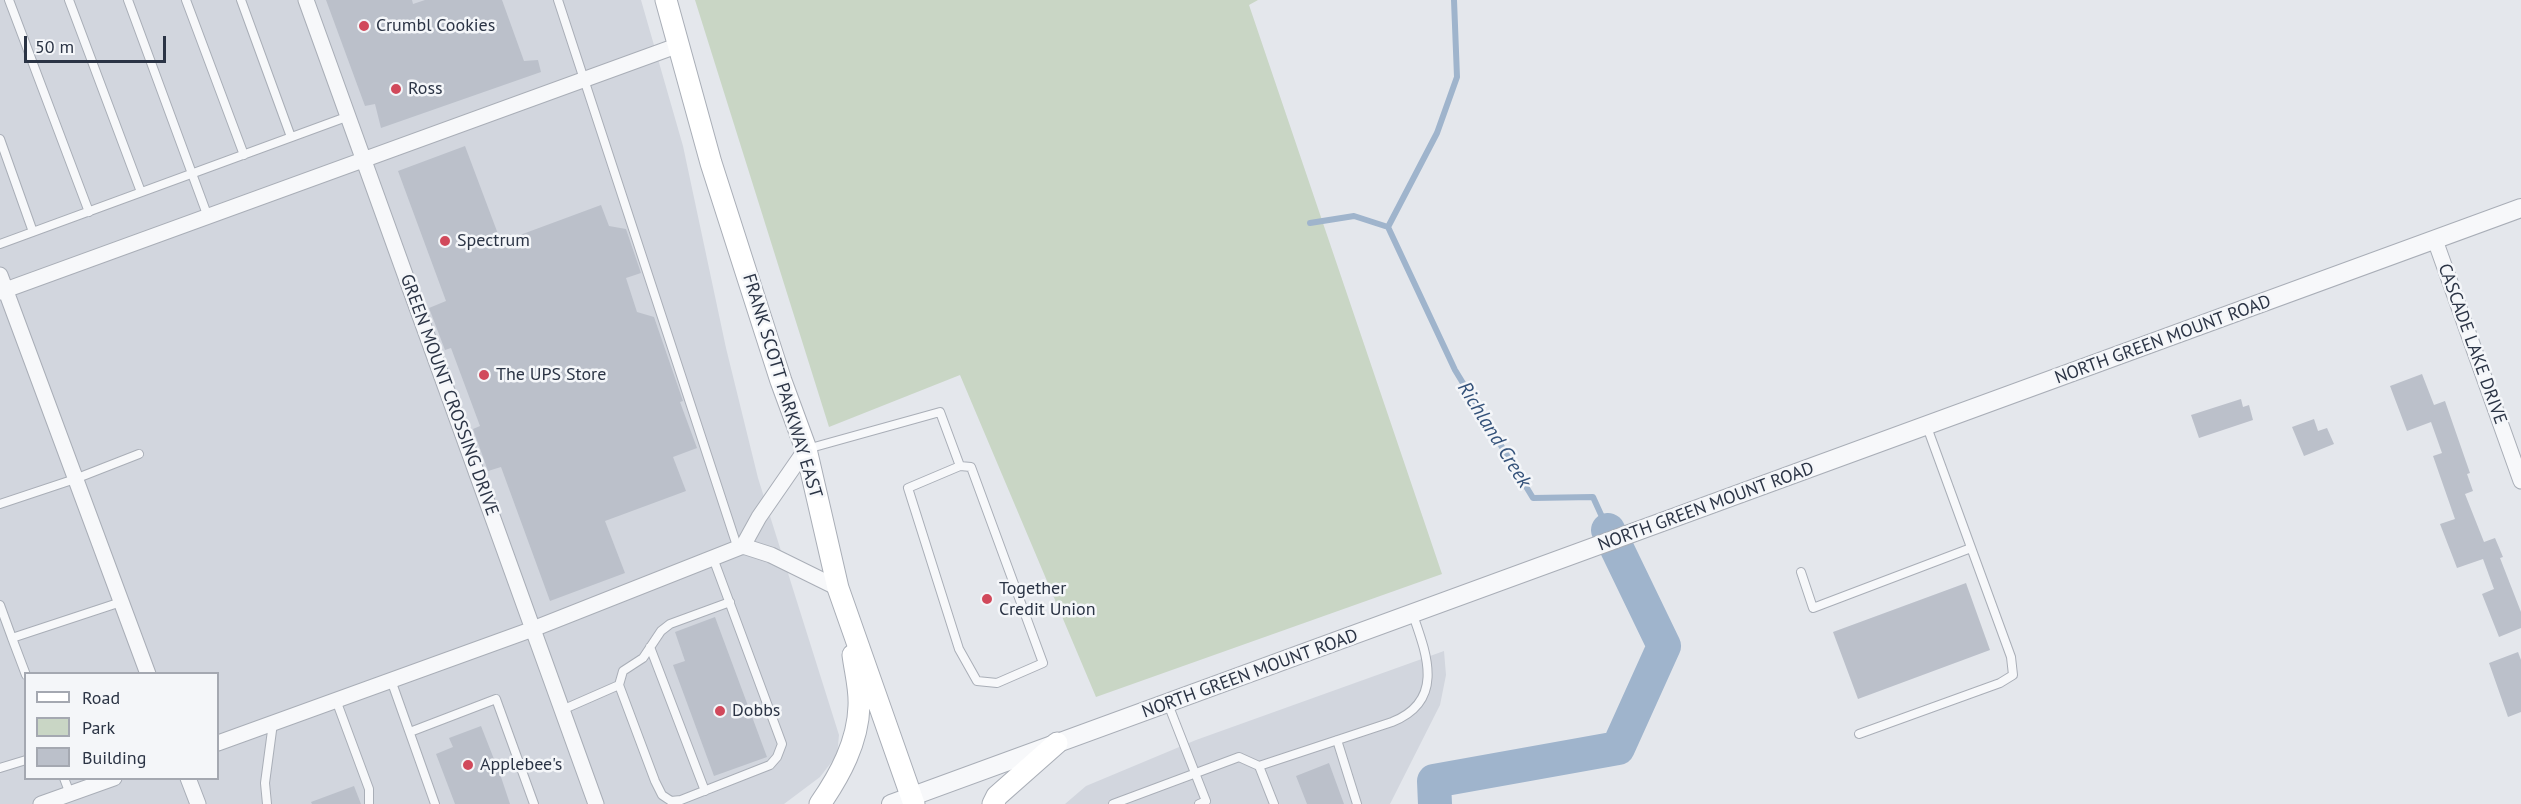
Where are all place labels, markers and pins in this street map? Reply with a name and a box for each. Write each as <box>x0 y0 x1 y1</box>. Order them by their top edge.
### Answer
place label: Crumbl Cookies <box>376 15 495 37</box>
marker: Crumbl Cookies <box>357 19 371 33</box>
place label: Ross <box>408 78 443 100</box>
marker: Ross <box>389 82 403 96</box>
place label: Spectrum <box>457 230 530 252</box>
marker: Spectrum <box>438 234 452 248</box>
place label: The UPS Store <box>496 364 606 386</box>
marker: The UPS Store <box>477 368 491 382</box>
place label: Together Credit Union <box>999 578 1096 620</box>
marker: Together Credit Union <box>980 592 994 606</box>
place label: Dobbs <box>732 700 780 722</box>
marker: Dobbs <box>713 704 727 718</box>
place label: Applebee's <box>480 754 562 776</box>
marker: Applebee's <box>461 758 475 772</box>

